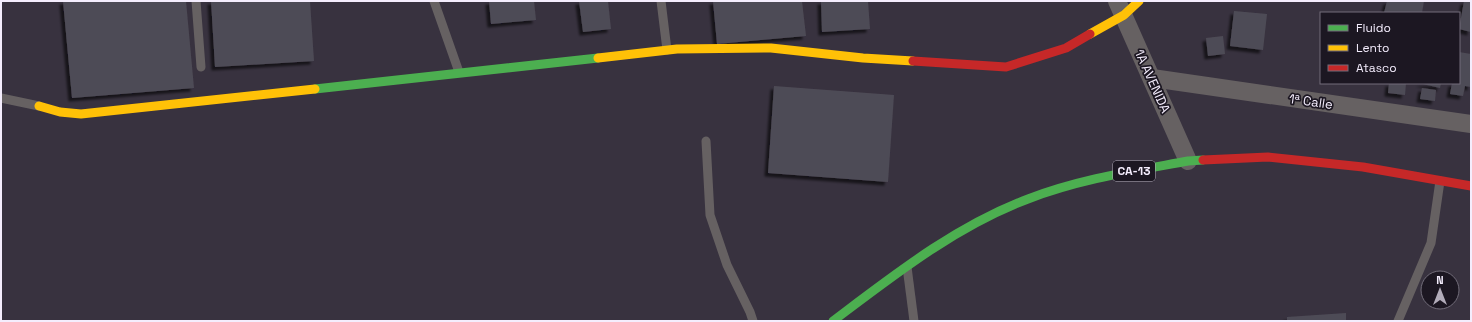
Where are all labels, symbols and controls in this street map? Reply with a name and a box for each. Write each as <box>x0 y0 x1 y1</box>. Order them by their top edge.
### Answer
legend <box>1320 12 1460 84</box>
text: Fluido <box>1356 20 1391 36</box>
text: Lento <box>1356 40 1390 56</box>
street label: 1A AVENIDA <box>1131 47 1174 116</box>
text: Atasco <box>1356 60 1397 76</box>
street label: 1ª Calle <box>1288 90 1334 113</box>
road number: CA-13 <box>1113 161 1155 181</box>
north arrow <box>1420 270 1460 310</box>
text: N <box>1436 273 1444 287</box>

